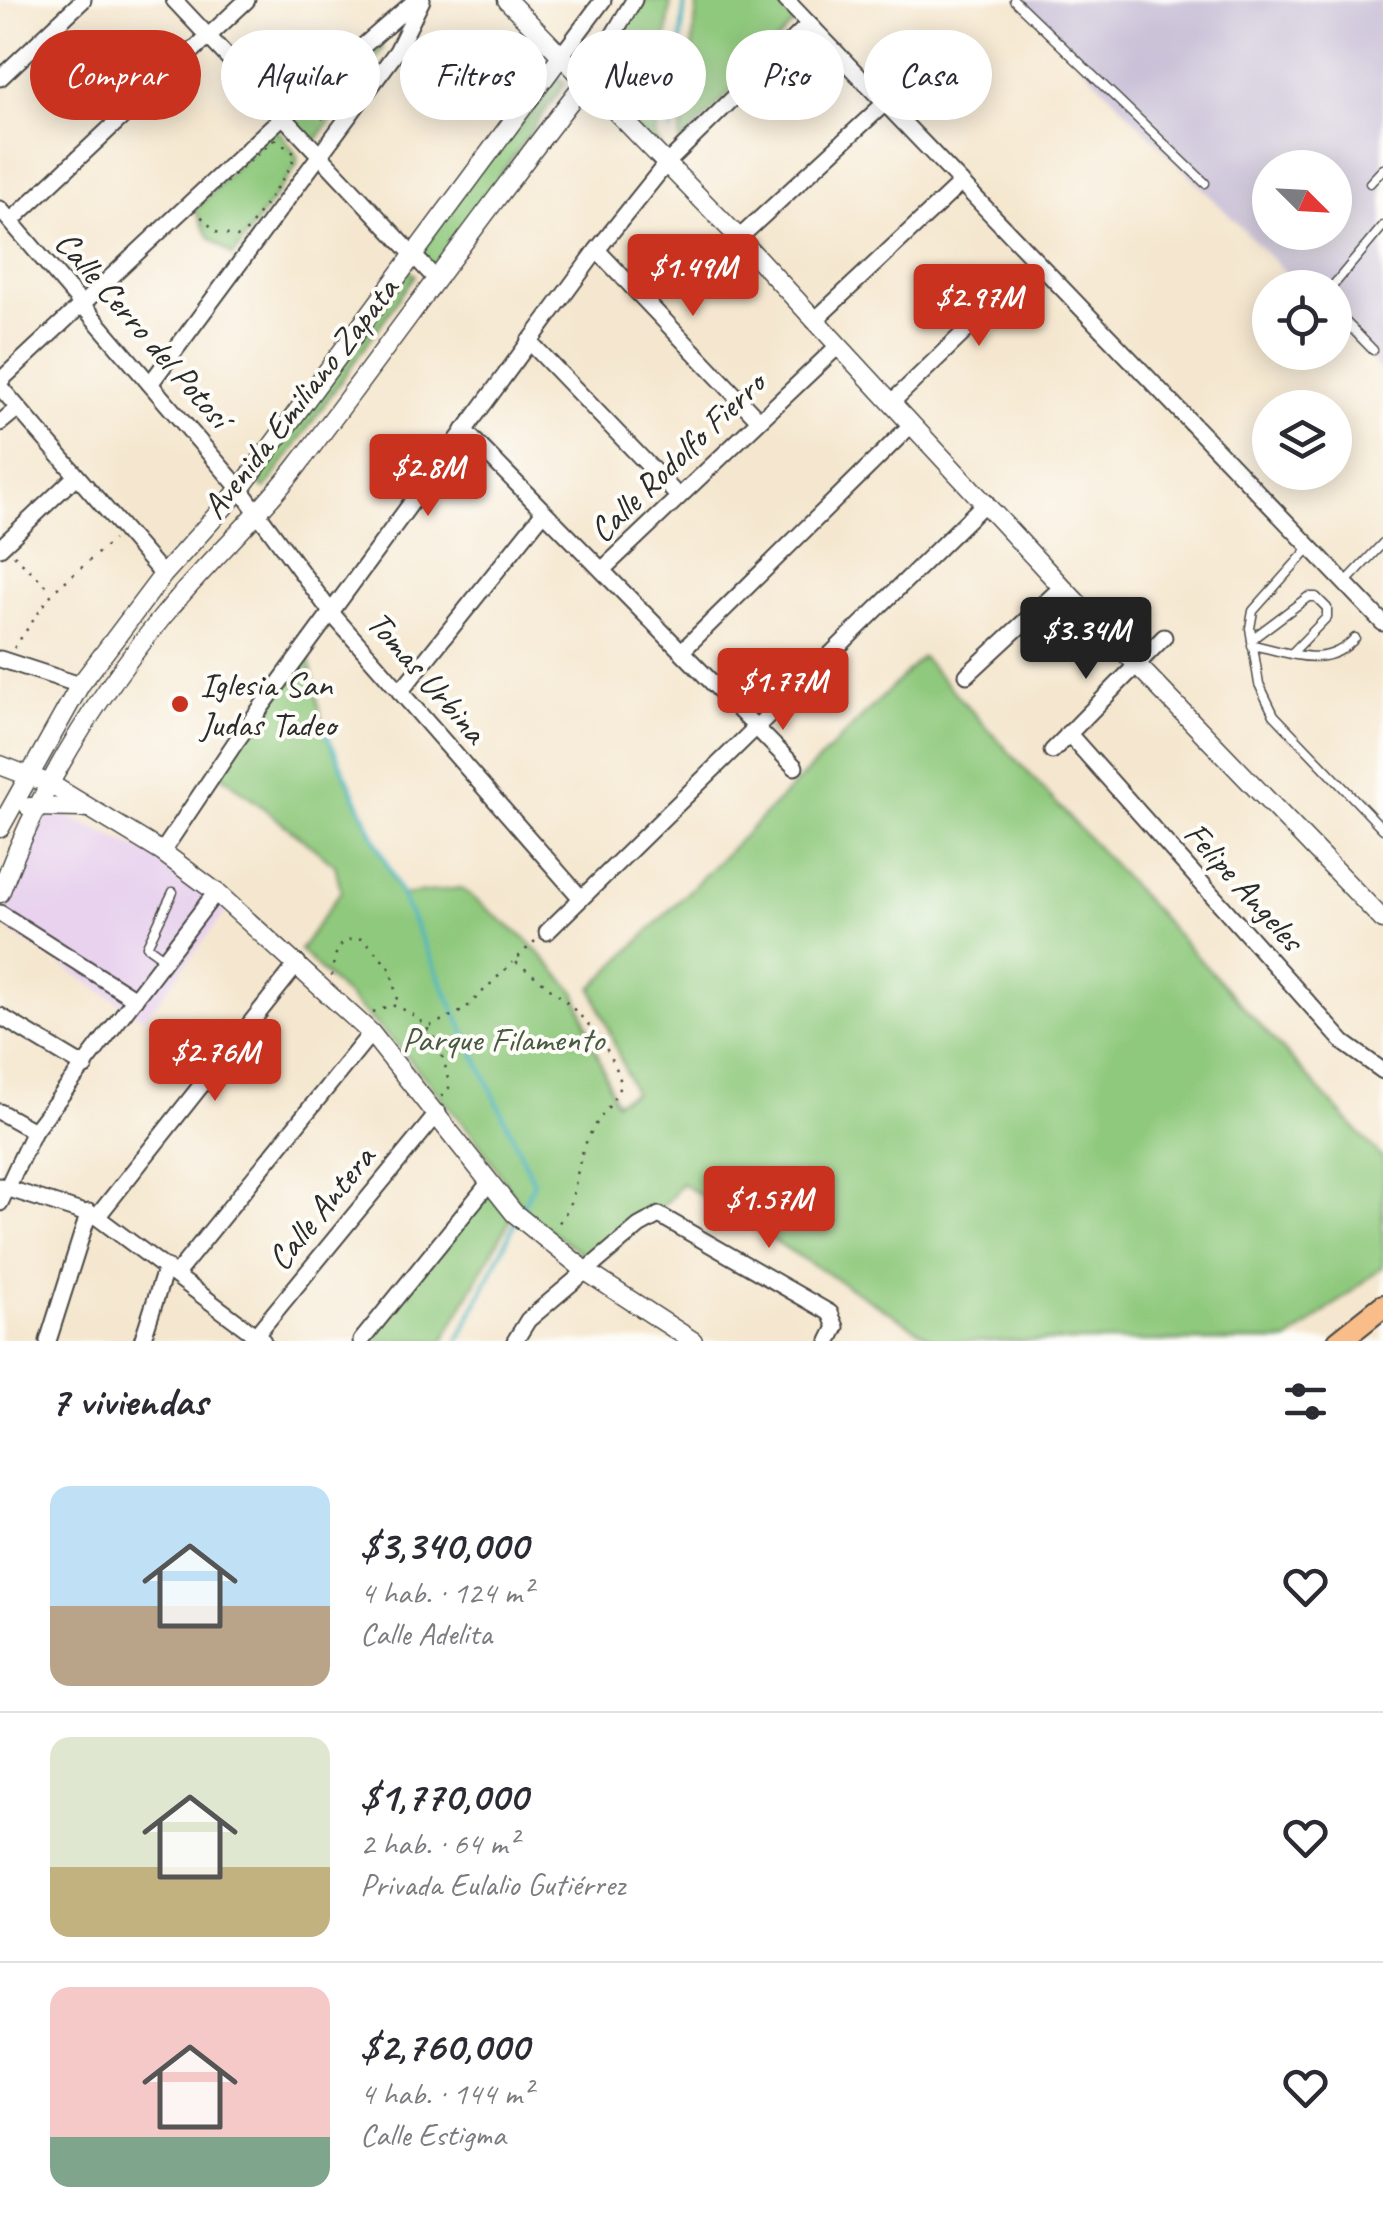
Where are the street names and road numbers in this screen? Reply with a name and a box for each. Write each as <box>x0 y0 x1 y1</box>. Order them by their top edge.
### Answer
street label: Calle Cerro del Potosí <box>45 221 245 442</box>
street label: Avenida Emiliano Zapata <box>192 266 410 528</box>
street label: Calle Rodolfo Fierro <box>579 359 777 552</box>
street label: Tomas Urbina <box>357 601 499 755</box>
street label: Felipe Angeles <box>1174 812 1316 962</box>
street label: Calle Antera <box>257 1134 387 1280</box>

